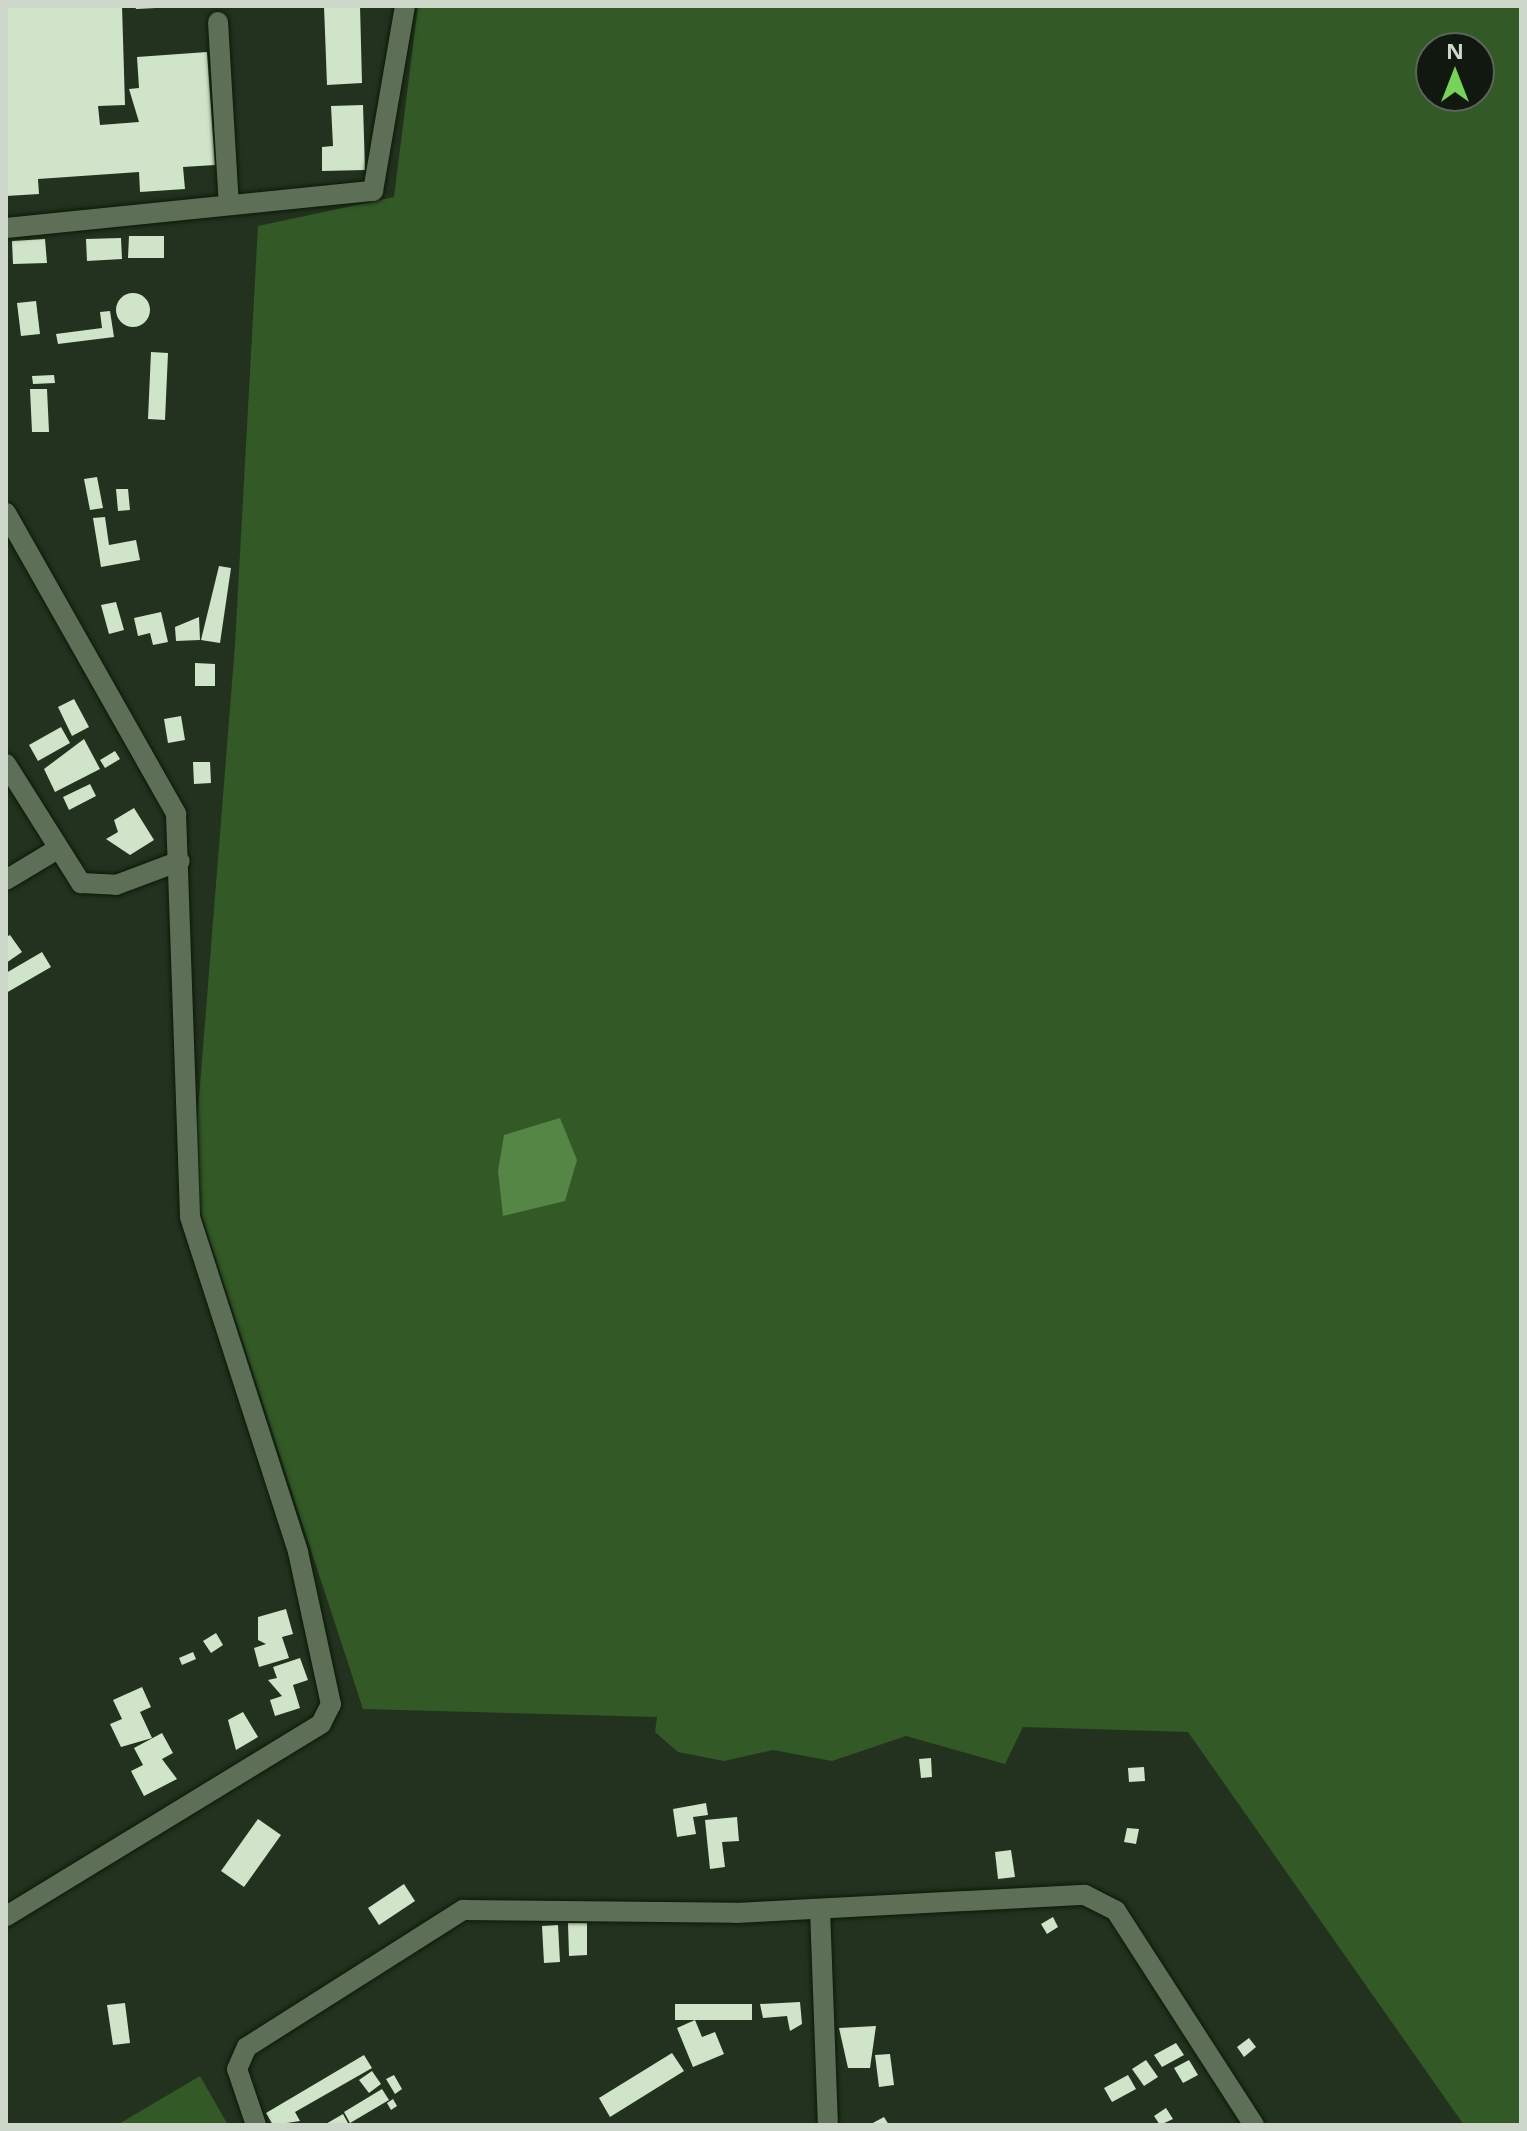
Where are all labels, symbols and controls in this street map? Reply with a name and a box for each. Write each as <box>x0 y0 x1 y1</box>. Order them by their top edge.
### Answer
north arrow <box>1415 32 1495 112</box>
text: N <box>1446 35 1464 65</box>

